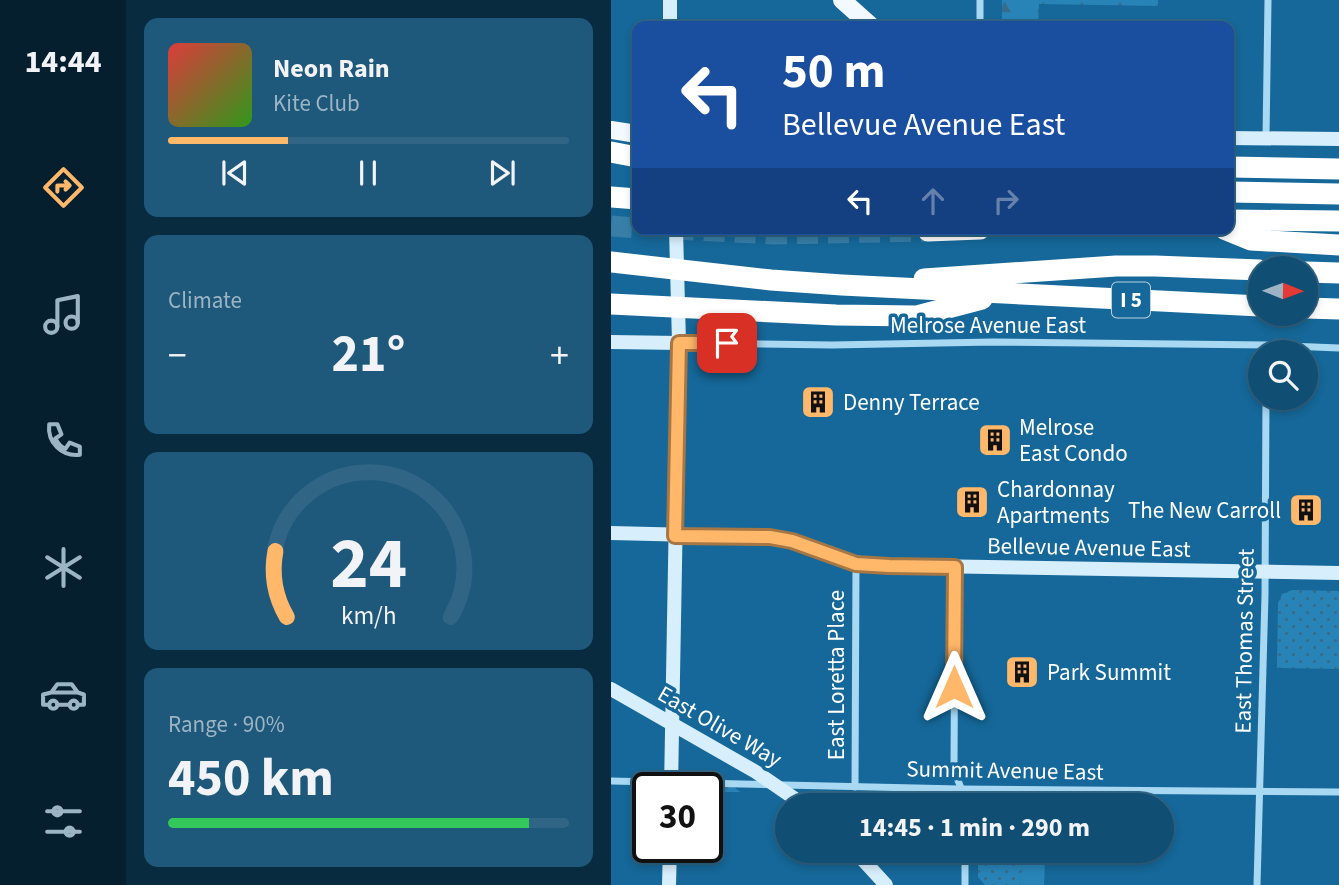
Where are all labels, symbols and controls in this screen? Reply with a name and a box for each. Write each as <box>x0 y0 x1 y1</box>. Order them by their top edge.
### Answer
text: 50 m <box>782 37 886 107</box>
text: 14:44 <box>24 39 102 85</box>
icon: left <box>667 49 758 140</box>
text: Neon Rain <box>273 50 390 87</box>
text: Kite Club <box>273 87 360 120</box>
text: Bellevue Avenue East <box>782 102 1065 148</box>
icon: previous <box>216 154 254 192</box>
icon: pause <box>349 154 387 192</box>
icon: next <box>483 154 521 192</box>
icon: directions <box>39 163 88 212</box>
icon: left <box>841 182 879 220</box>
icon: ahead <box>914 182 952 220</box>
icon: right <box>987 182 1025 220</box>
north arrow <box>1248 256 1318 326</box>
map controls <box>1248 256 1318 410</box>
road number: I 5 <box>1112 282 1150 318</box>
text: Climate <box>168 284 242 317</box>
icon: music <box>39 290 88 339</box>
street label: Melrose Avenue East <box>890 309 1086 342</box>
pin <box>697 313 757 373</box>
text: 21° <box>332 318 405 392</box>
icon: arrive <box>708 324 746 362</box>
text: − <box>168 329 187 383</box>
text: + <box>550 329 569 383</box>
button: search <box>1248 340 1318 410</box>
building icon: Denny Terrace <box>799 383 837 421</box>
place label: Denny Terrace <box>843 386 980 419</box>
place label: Melrose East Condo <box>1019 411 1128 470</box>
icon: phone <box>39 416 88 465</box>
building icon: Melrose East Condo <box>976 421 1014 459</box>
place label: Chardonnay Apartments <box>997 473 1115 532</box>
building icon: Chardonnay Apartments <box>953 483 991 521</box>
building icon: The New Carroll <box>1287 491 1325 529</box>
place label: The New Carroll <box>1128 494 1281 527</box>
text: 24 <box>330 512 407 616</box>
street label: Bellevue Avenue East <box>987 529 1191 566</box>
icon: climate <box>39 543 88 592</box>
street label: East Thomas Street <box>1226 548 1263 734</box>
street label: East Loretta Place <box>820 590 853 760</box>
text: km/h <box>341 598 396 634</box>
position arrow <box>917 650 991 724</box>
building icon: Park Summit <box>1003 653 1041 691</box>
place label: Park Summit <box>1047 656 1171 689</box>
icon: car <box>39 670 88 719</box>
street label: East Olive Way <box>651 677 788 776</box>
text: Range · 90% <box>168 708 285 741</box>
text: 450 km <box>168 742 334 816</box>
street label: Summit Avenue East <box>906 752 1104 789</box>
speed limit sign: 30 <box>632 772 723 863</box>
icon: filters <box>39 797 88 846</box>
text: 14:45 · 1 min · 290 m <box>859 809 1090 846</box>

